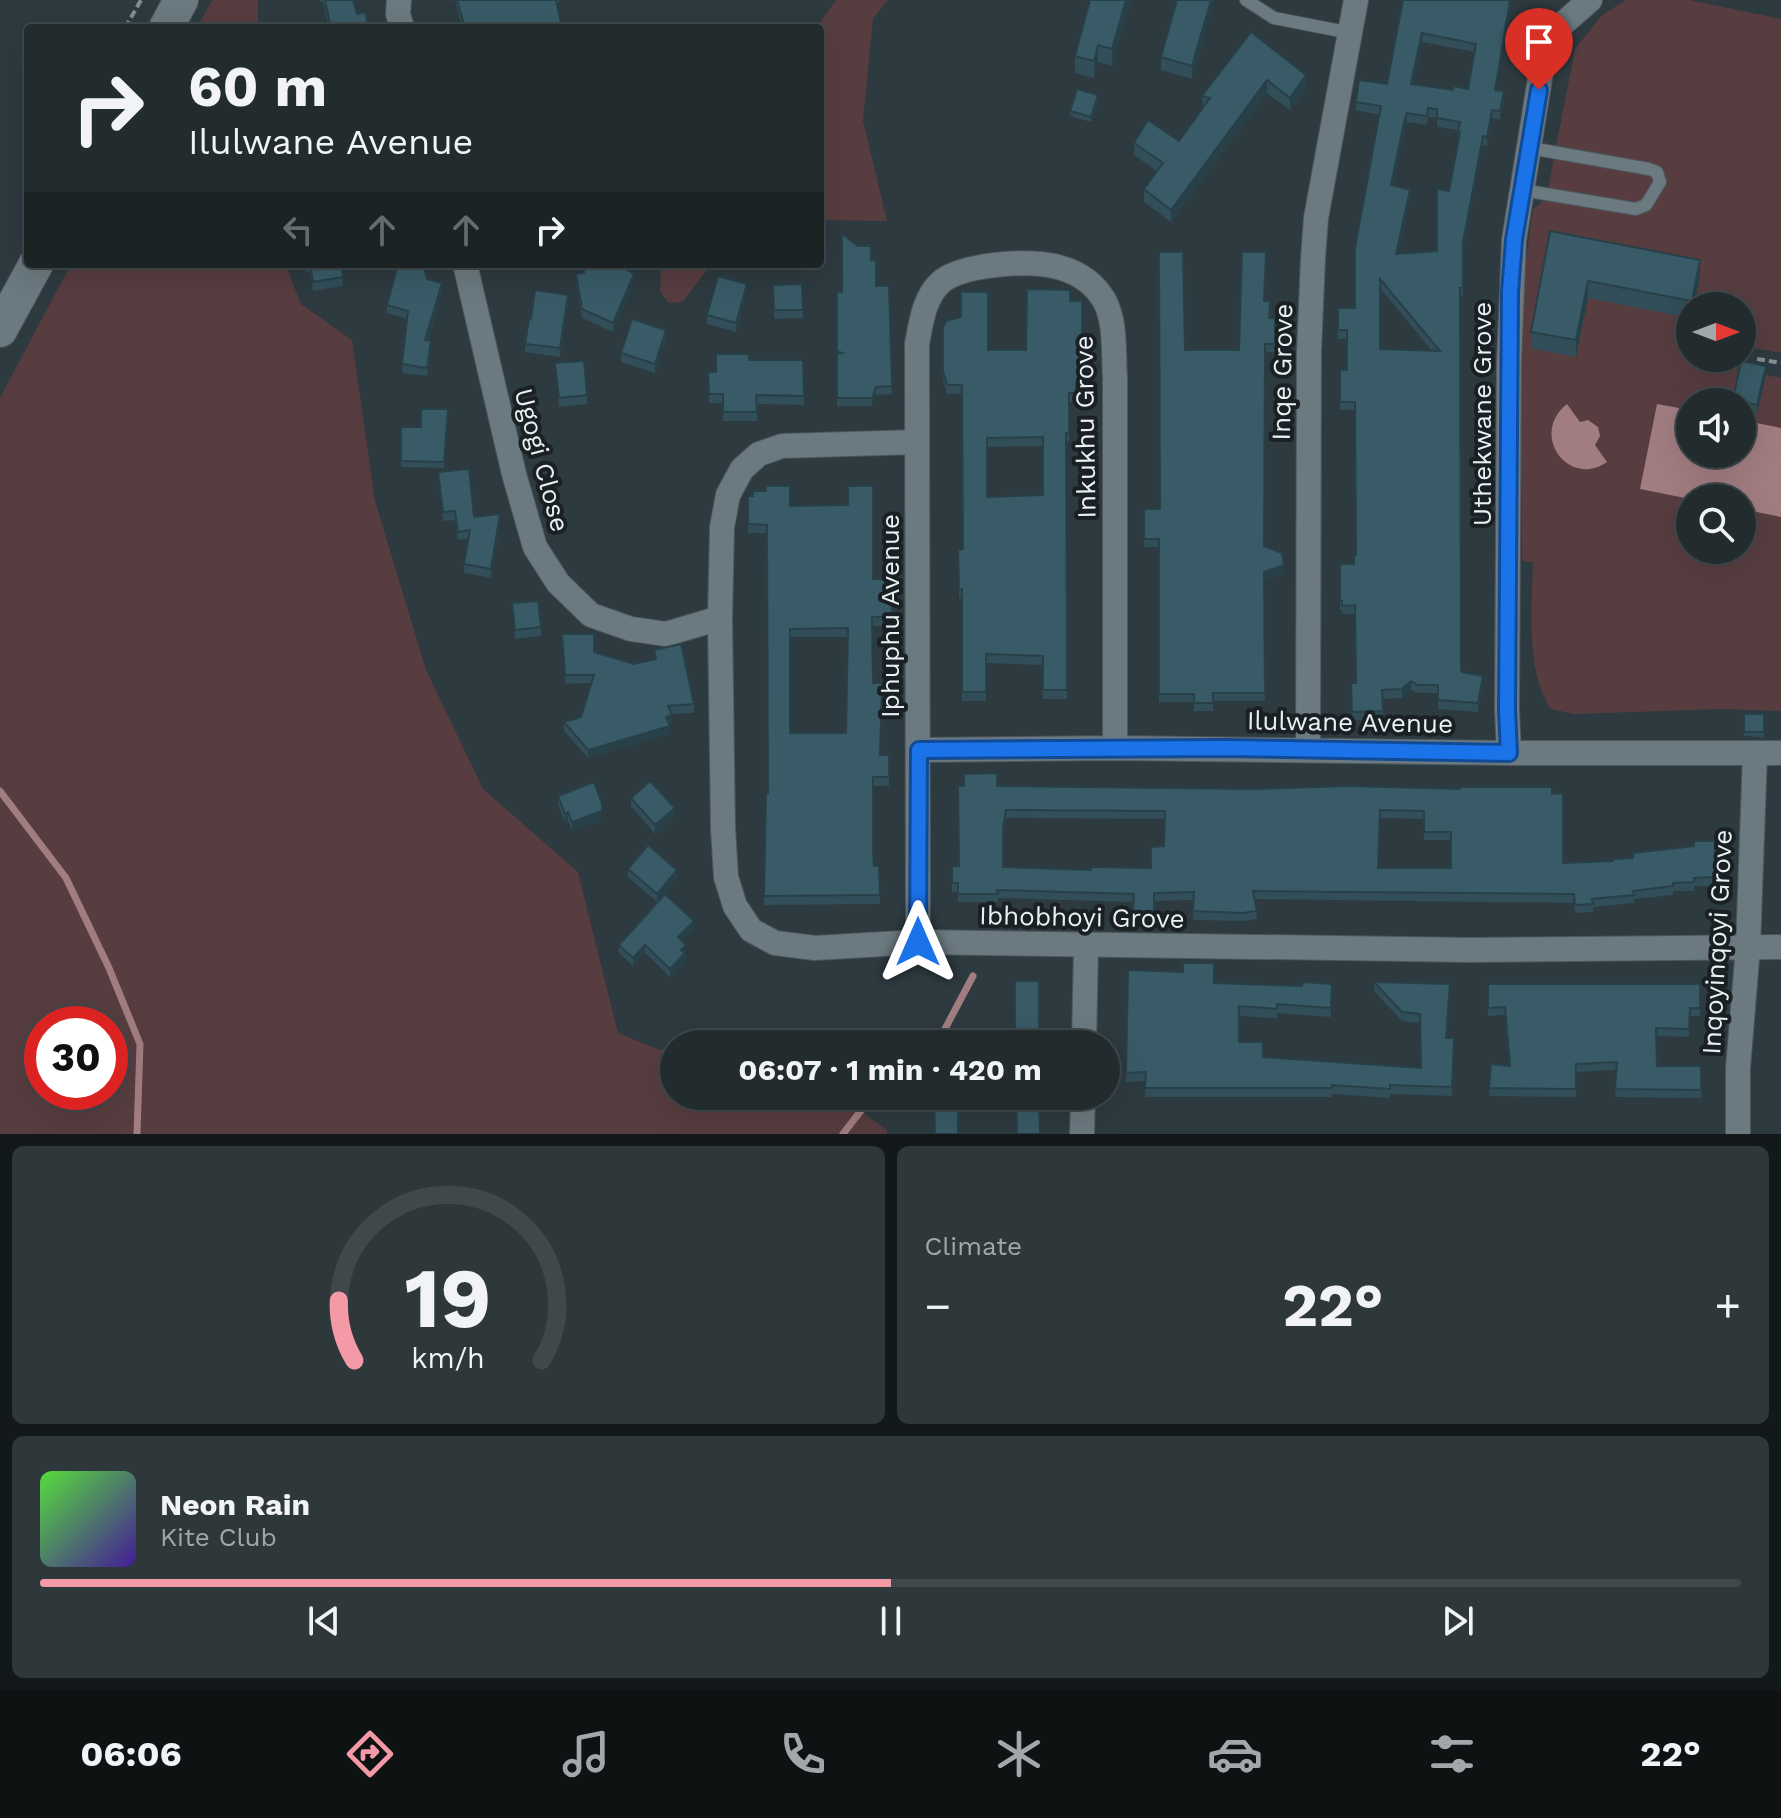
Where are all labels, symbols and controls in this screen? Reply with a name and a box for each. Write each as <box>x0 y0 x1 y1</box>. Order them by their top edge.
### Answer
pin <box>1505 8 1573 90</box>
icon: arrive <box>1517 20 1561 64</box>
text: 60 m <box>188 54 327 120</box>
icon: right <box>56 56 160 160</box>
text: Ilulwane Avenue <box>188 121 473 163</box>
icon: left <box>276 208 320 252</box>
icon: ahead <box>360 208 404 252</box>
icon: ahead <box>444 208 488 252</box>
icon: right <box>528 208 572 252</box>
north arrow <box>1676 292 1756 372</box>
map controls <box>1676 292 1756 564</box>
street label: Uthekwane Grove <box>1467 302 1497 526</box>
street label: Inqe Grove <box>1266 303 1298 441</box>
street label: Inkukhu Grove <box>1068 335 1102 519</box>
street label: Ugogi Close <box>508 385 576 535</box>
button: sound <box>1676 388 1756 468</box>
button: search <box>1676 484 1756 564</box>
street label: Iphuphu Avenue <box>875 514 905 718</box>
street label: Ilulwane Avenue <box>1247 705 1453 739</box>
street label: Inqoyinqoyi Grove <box>1696 829 1738 1055</box>
position arrow <box>876 900 960 984</box>
street label: Ibhobhoyi Grove <box>979 900 1185 934</box>
speed limit sign: 30 <box>24 1006 128 1110</box>
text: 06:07 · 1 min · 420 m <box>738 1052 1042 1087</box>
text: Climate <box>925 1231 1022 1261</box>
text: 19 <box>405 1250 492 1347</box>
text: 22° <box>1282 1270 1383 1341</box>
text: − <box>925 1280 951 1332</box>
text: + <box>1714 1280 1741 1332</box>
text: km/h <box>411 1341 485 1375</box>
text: Neon Rain <box>160 1487 310 1522</box>
text: Kite Club <box>160 1522 277 1552</box>
icon: previous <box>302 1599 346 1643</box>
icon: pause <box>869 1599 913 1643</box>
icon: next <box>1436 1599 1480 1643</box>
icon: directions <box>342 1726 398 1782</box>
icon: music <box>558 1726 614 1782</box>
icon: phone <box>775 1726 831 1782</box>
icon: climate <box>991 1726 1047 1782</box>
icon: car <box>1207 1726 1263 1782</box>
icon: filters <box>1424 1726 1480 1782</box>
text: 06:06 <box>80 1733 182 1775</box>
text: 22° <box>1640 1733 1701 1775</box>

